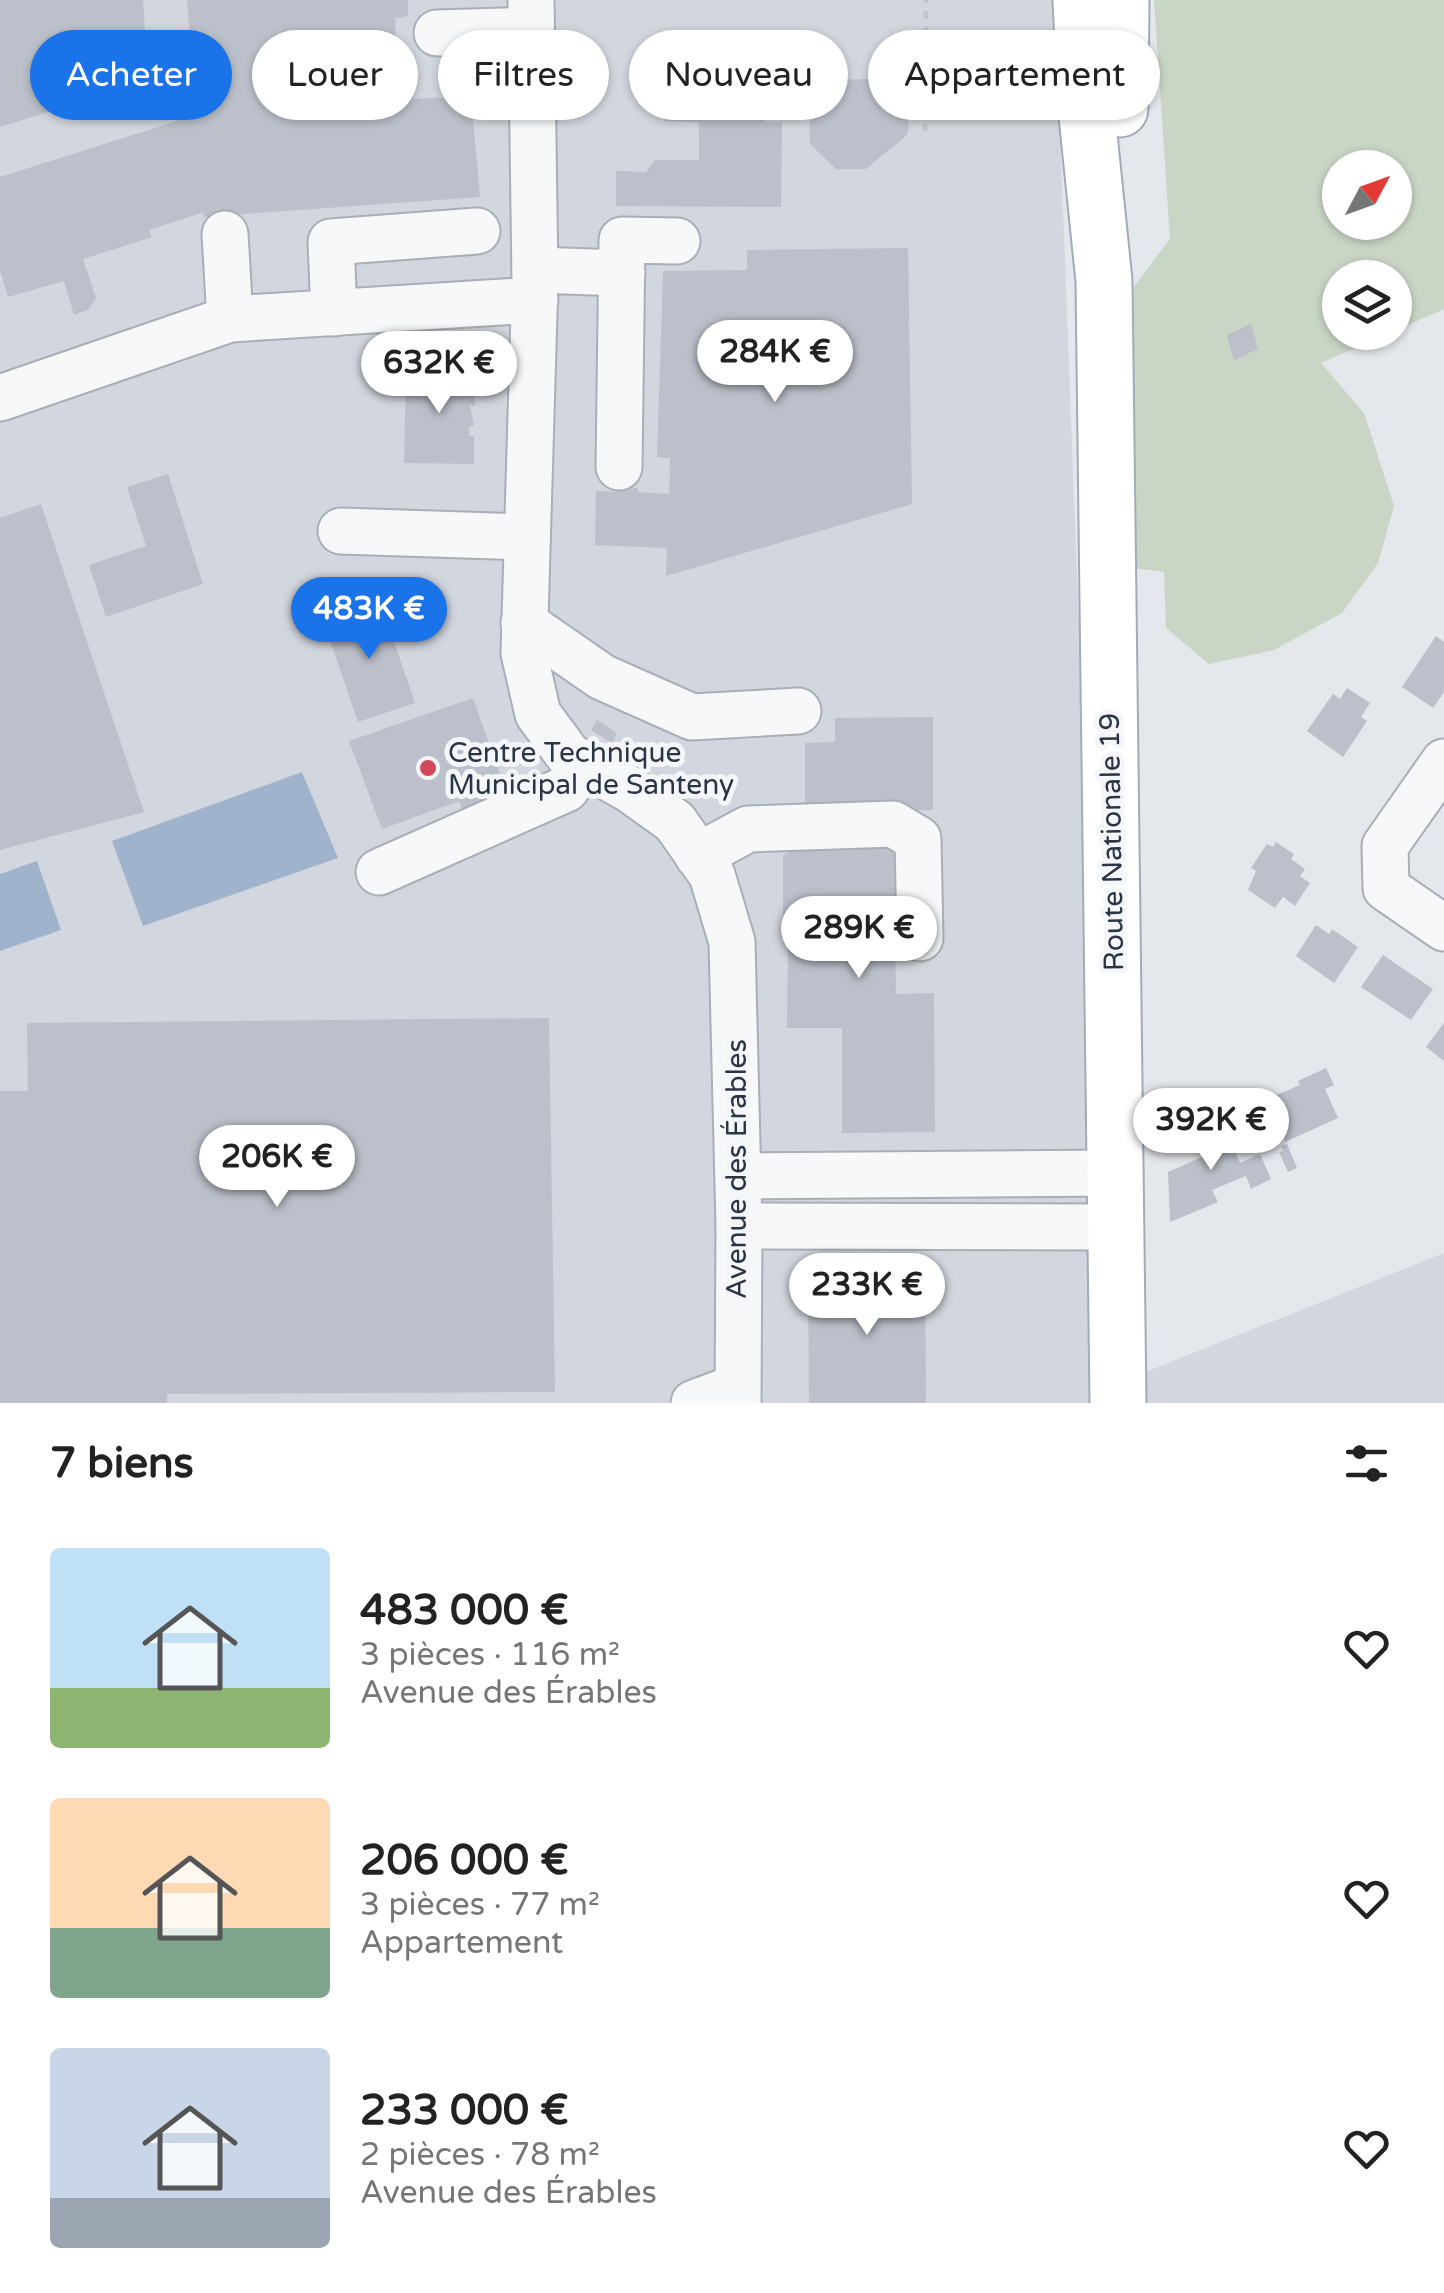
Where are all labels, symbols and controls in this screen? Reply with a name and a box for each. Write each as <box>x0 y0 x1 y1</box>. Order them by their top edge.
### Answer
chip: Acheter <box>30 30 232 120</box>
chip: Louer <box>252 30 418 120</box>
chip: Filtres <box>438 30 609 120</box>
chip: Nouveau <box>629 30 848 120</box>
chip: Appartement <box>868 30 1160 120</box>
north arrow <box>1322 150 1412 240</box>
map controls <box>1322 150 1412 350</box>
button: layers <box>1322 260 1412 350</box>
pin: 284K € <box>694 320 856 405</box>
pin: 632K € <box>358 331 520 416</box>
text: 284K € <box>719 333 831 371</box>
text: 632K € <box>383 344 495 382</box>
pin: 483K € <box>288 577 450 662</box>
text: 483K € <box>313 590 425 628</box>
street label: Route Nationale 19 <box>1093 713 1131 971</box>
place label: Centre Technique Municipal de Santeny <box>448 736 734 802</box>
marker: Centre Technique Municipal de Santeny <box>417 757 439 779</box>
pin: 289K € <box>778 896 940 981</box>
text: 289K € <box>803 909 915 947</box>
street label: Avenue des Érables <box>720 1039 754 1299</box>
pin: 392K € <box>1130 1088 1292 1173</box>
text: 392K € <box>1155 1101 1267 1139</box>
pin: 206K € <box>196 1125 358 1210</box>
text: 206K € <box>221 1138 333 1176</box>
pin: 233K € <box>786 1253 948 1338</box>
text: 233K € <box>811 1266 923 1304</box>
icon: filters <box>1339 1436 1394 1491</box>
text: 7 biens <box>50 1438 194 1489</box>
text: 483 000 € <box>360 1585 569 1636</box>
icon: home <box>130 1588 250 1708</box>
icon: heart <box>1339 1621 1394 1676</box>
text: 3 pièces · 116 m² <box>360 1636 620 1674</box>
text: Avenue des Érables <box>360 1674 657 1712</box>
text: 206 000 € <box>360 1835 569 1886</box>
icon: home <box>130 1838 250 1958</box>
icon: heart <box>1339 1871 1394 1926</box>
text: 3 pièces · 77 m² <box>360 1886 600 1924</box>
text: Appartement <box>360 1924 563 1962</box>
text: 233 000 € <box>360 2085 569 2136</box>
icon: home <box>130 2088 250 2208</box>
icon: heart <box>1339 2121 1394 2176</box>
text: 2 pièces · 78 m² <box>360 2136 600 2174</box>
text: Avenue des Érables <box>360 2174 657 2212</box>

